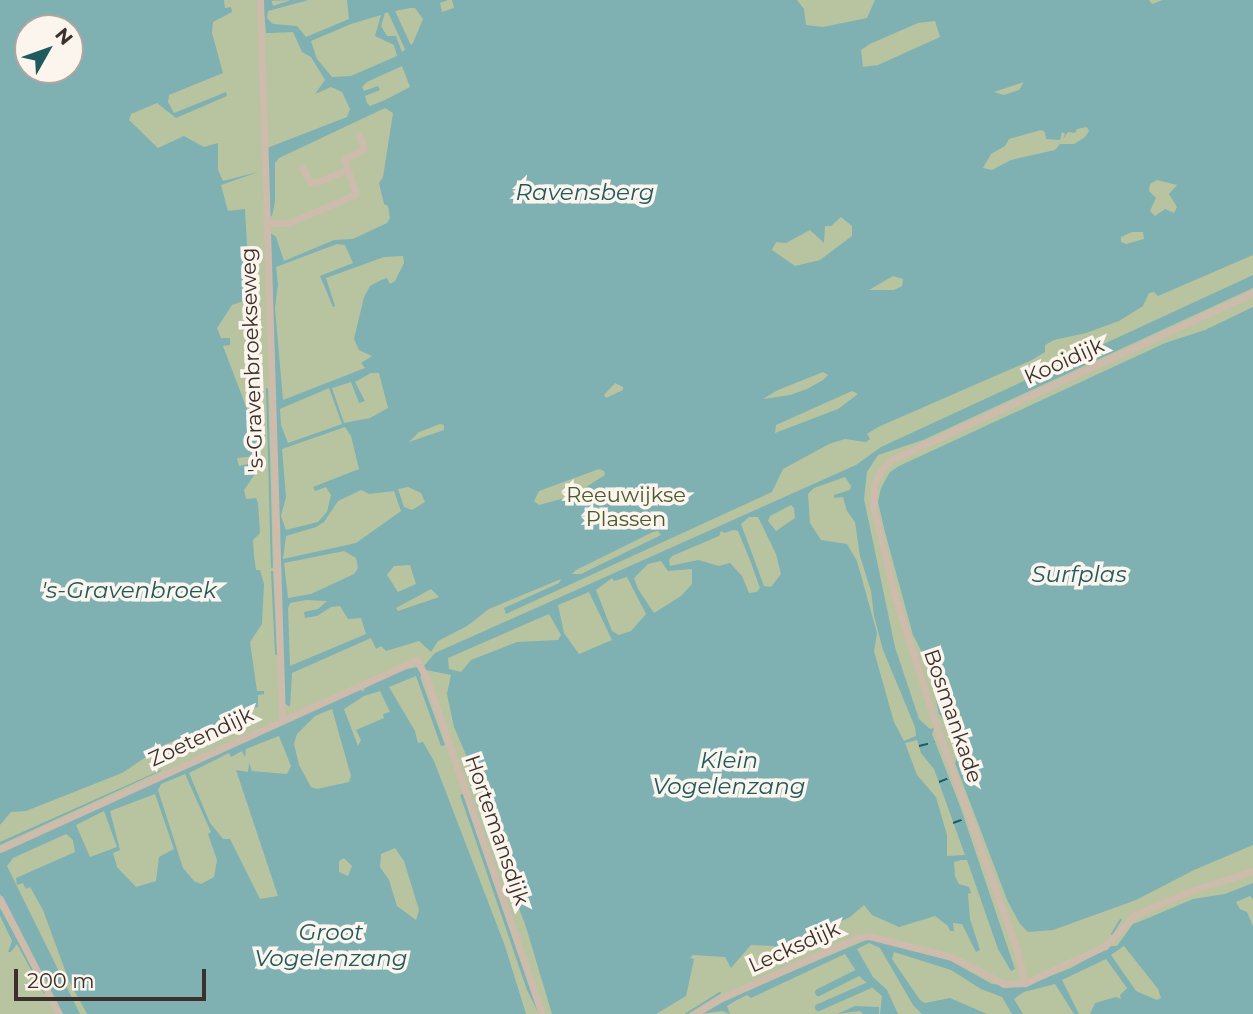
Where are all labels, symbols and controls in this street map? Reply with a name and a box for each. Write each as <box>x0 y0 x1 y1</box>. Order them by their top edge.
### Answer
north arrow <box>14 14 84 84</box>
text: N <box>50 23 78 50</box>
water label: Ravensberg <box>515 178 655 206</box>
street label: 's-Gravenbroekseweg <box>235 247 269 473</box>
street label: Kooidijk <box>1020 332 1108 390</box>
park label: Reeuwijkse Plassen <box>566 482 686 532</box>
water label: Surfplas <box>1031 560 1127 588</box>
water label: 's-Gravenbroek <box>41 576 217 604</box>
street label: Bosmankade <box>918 646 988 786</box>
street label: Zoetendijk <box>145 702 257 772</box>
water label: Klein Vogelenzang <box>653 746 805 800</box>
street label: Hortemansdijk <box>460 752 534 908</box>
street label: Lecksdijk <box>744 916 844 978</box>
water label: Groot Vogelenzang <box>255 918 407 972</box>
scale bar <box>18 954 210 998</box>
text: 200 m <box>27 968 94 993</box>

